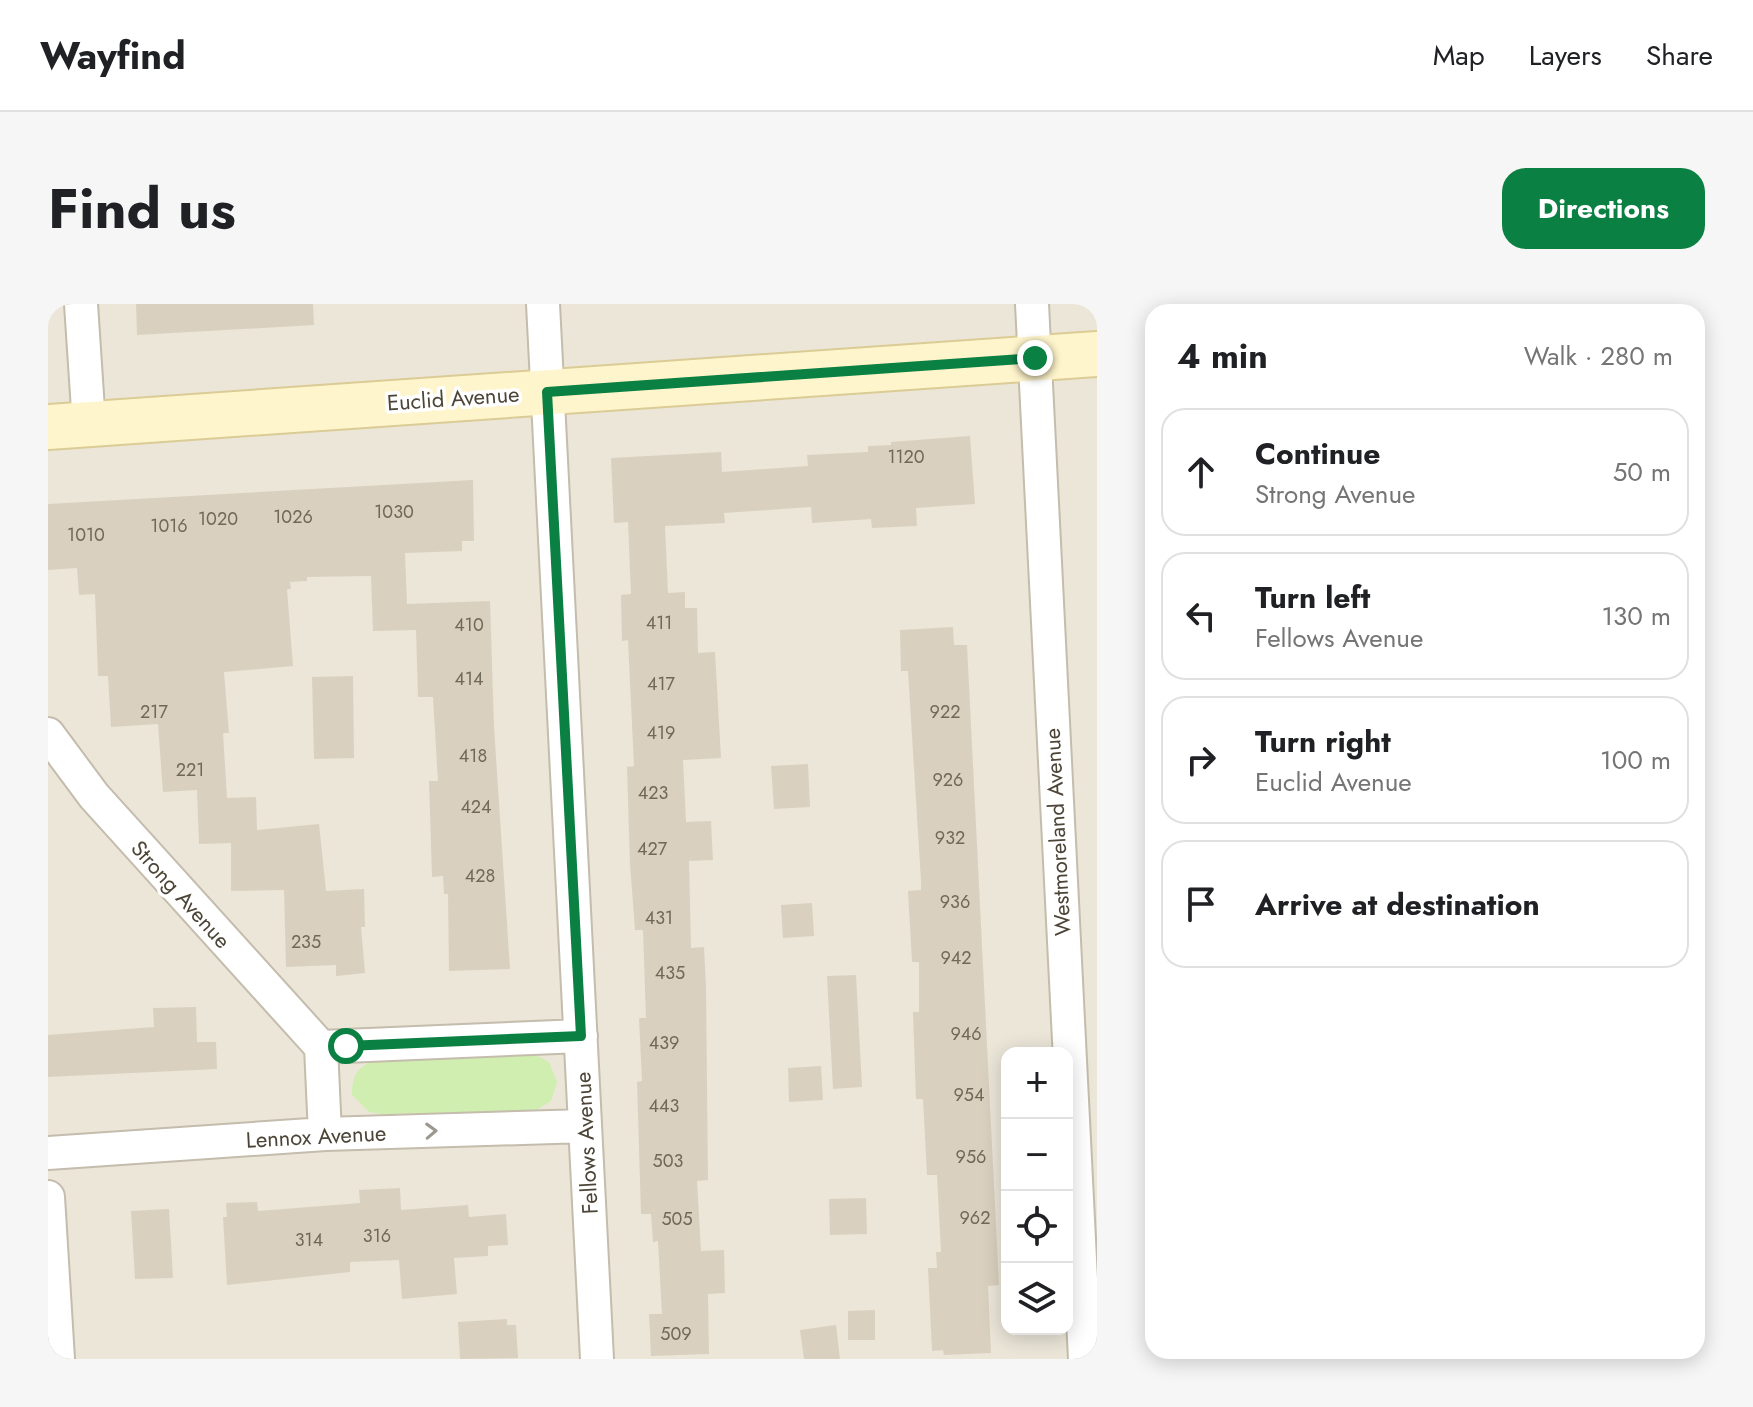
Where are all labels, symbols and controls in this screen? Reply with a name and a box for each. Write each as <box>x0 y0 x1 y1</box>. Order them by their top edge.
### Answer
text: Wayfind <box>40 28 186 83</box>
text: Map <box>1433 35 1485 76</box>
text: Layers <box>1529 35 1602 76</box>
text: Share <box>1646 35 1713 76</box>
text: Find us <box>48 168 236 249</box>
button: Directions <box>1502 168 1705 249</box>
text: 4 min <box>1177 332 1268 381</box>
text: Walk · 280 m <box>1524 337 1673 375</box>
route end <box>1017 340 1053 376</box>
street label: Euclid Avenue <box>386 377 520 419</box>
text: Continue <box>1255 432 1381 475</box>
house number: 1120 <box>887 444 925 470</box>
icon: ahead <box>1179 450 1223 494</box>
text: 50 m <box>1613 453 1671 491</box>
text: Strong Avenue <box>1255 475 1415 513</box>
house number: 1030 <box>374 499 414 525</box>
house number: 1026 <box>273 504 313 530</box>
house number: 1020 <box>198 506 238 532</box>
house number: 1016 <box>150 513 188 539</box>
house number: 1010 <box>67 522 105 548</box>
text: Turn left <box>1255 576 1370 619</box>
icon: left <box>1179 594 1223 638</box>
text: 130 m <box>1601 597 1671 635</box>
house number: 411 <box>646 610 672 636</box>
house number: 410 <box>454 612 484 638</box>
text: Fellows Avenue <box>1255 619 1423 657</box>
house number: 414 <box>454 666 484 692</box>
house number: 417 <box>647 671 676 697</box>
house number: 217 <box>140 699 168 725</box>
house number: 922 <box>930 699 960 725</box>
house number: 419 <box>647 720 675 746</box>
text: Turn right <box>1255 720 1391 763</box>
street label: Westmoreland Avenue <box>1036 727 1078 937</box>
icon: right <box>1179 738 1223 782</box>
text: 100 m <box>1600 741 1671 779</box>
house number: 418 <box>459 743 487 769</box>
house number: 221 <box>176 757 204 783</box>
text: Euclid Avenue <box>1255 763 1412 801</box>
house number: 926 <box>933 767 963 793</box>
house number: 423 <box>638 780 668 806</box>
house number: 424 <box>460 794 492 820</box>
house number: 932 <box>935 825 965 851</box>
street label: Strong Avenue <box>124 833 238 955</box>
house number: 427 <box>637 836 668 862</box>
house number: 428 <box>465 863 495 889</box>
icon: arrive <box>1179 882 1223 926</box>
text: Arrive at destination <box>1255 883 1540 926</box>
house number: 936 <box>940 889 970 915</box>
house number: 431 <box>645 905 673 931</box>
house number: 235 <box>291 929 321 955</box>
house number: 942 <box>940 945 972 971</box>
house number: 435 <box>655 960 685 986</box>
house number: 946 <box>950 1021 982 1047</box>
route start <box>328 1028 364 1064</box>
house number: 439 <box>649 1030 679 1056</box>
map controls <box>1001 1047 1073 1335</box>
button: + <box>1001 1047 1073 1119</box>
street label: Fellows Avenue <box>566 1071 606 1215</box>
house number: 954 <box>953 1082 985 1108</box>
house number: 443 <box>649 1093 680 1119</box>
street label: Lennox Avenue <box>245 1116 387 1156</box>
button: − <box>1001 1119 1073 1191</box>
one-way arrow <box>425 1123 438 1140</box>
house number: 956 <box>956 1144 986 1170</box>
house number: 503 <box>653 1148 684 1174</box>
button: locate <box>1001 1191 1073 1263</box>
house number: 962 <box>960 1205 990 1231</box>
house number: 505 <box>661 1206 693 1232</box>
house number: 316 <box>363 1223 391 1249</box>
house number: 314 <box>295 1227 323 1253</box>
button: layers <box>1001 1263 1073 1335</box>
house number: 509 <box>660 1321 692 1347</box>

